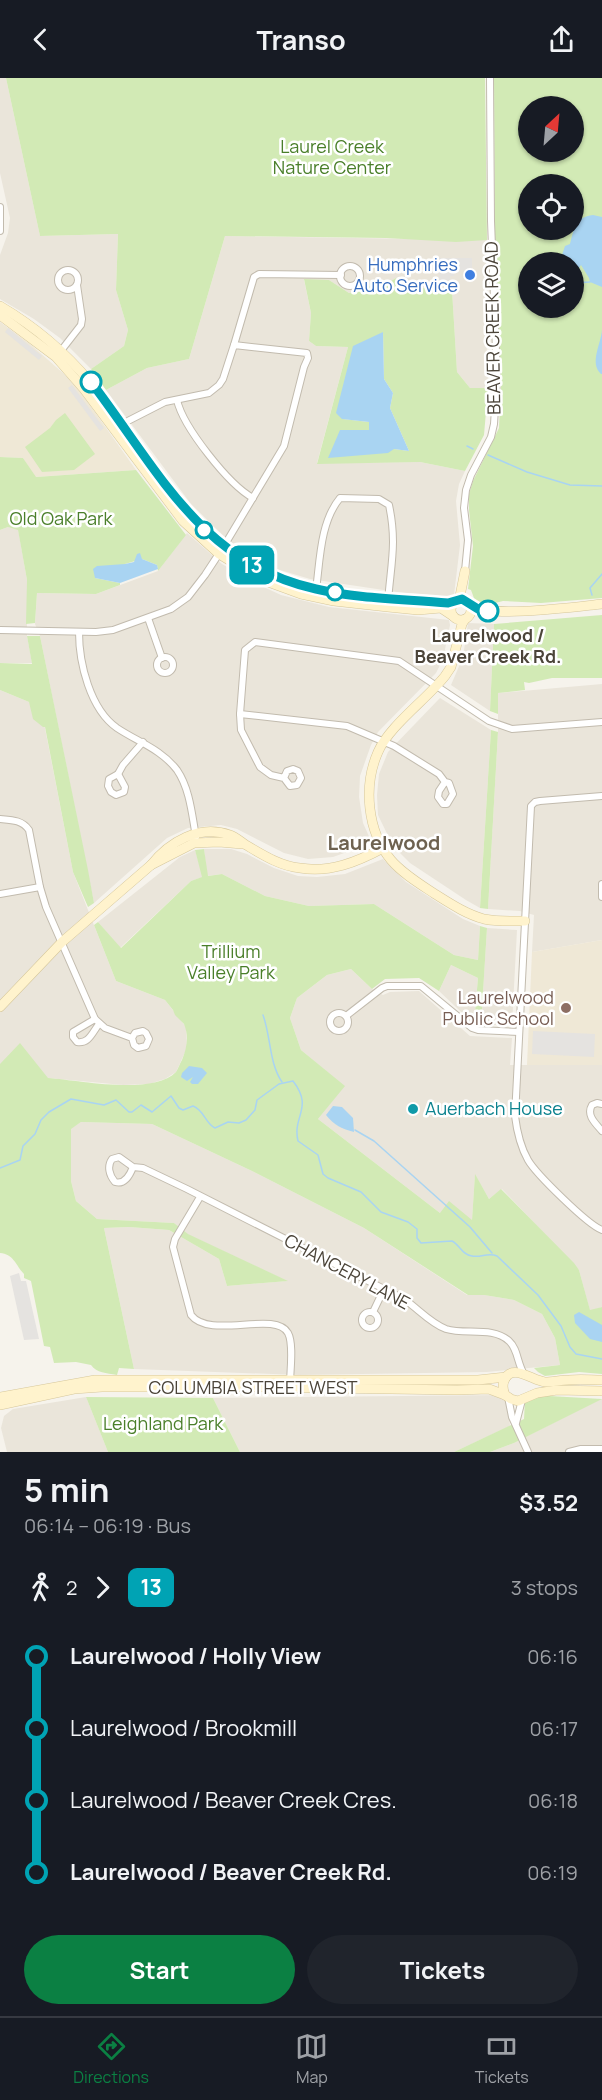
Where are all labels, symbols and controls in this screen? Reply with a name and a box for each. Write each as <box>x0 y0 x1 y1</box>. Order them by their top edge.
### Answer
text: Transo <box>256 21 346 58</box>
icon: back <box>24 23 57 56</box>
icon: share <box>545 23 578 56</box>
north arrow <box>518 96 584 162</box>
map controls <box>518 96 584 318</box>
park label: Laurel Creek Nature Center <box>273 134 392 179</box>
button: locate <box>518 174 584 240</box>
street label: BEAVER CREEK ROAD <box>478 241 506 415</box>
place label: Humphries Auto Service <box>353 252 458 297</box>
button: layers <box>518 252 584 318</box>
marker: Humphries Auto Service <box>463 268 477 282</box>
unlabelled marker <box>80 371 102 393</box>
park label: Old Oak Park <box>10 506 114 530</box>
unlabelled marker <box>195 521 213 539</box>
line badge: 13 <box>225 546 279 584</box>
text: 13 <box>241 551 263 579</box>
unlabelled marker <box>326 583 344 601</box>
marker: Laurelwood / Beaver Creek Rd. <box>477 600 499 622</box>
place label: Laurelwood / Beaver Creek Rd. <box>415 623 561 668</box>
district label: Laurelwood <box>328 829 440 856</box>
park label: Trillium Valley Park <box>187 939 276 984</box>
place label: Laurelwood Public School <box>443 985 554 1030</box>
marker: Laurelwood Public School <box>559 1001 573 1015</box>
place label: Auerbach House <box>425 1096 563 1120</box>
marker: Auerbach House <box>406 1102 420 1116</box>
street label: CHANCERY LANE <box>280 1228 415 1314</box>
street label: COLUMBIA STREET WEST <box>148 1375 358 1399</box>
park label: Leighland Park <box>103 1411 224 1435</box>
text: 5 min <box>24 1467 110 1512</box>
text: $3.52 <box>519 1488 578 1518</box>
text: 06:14 – 06:19 · Bus <box>24 1512 191 1539</box>
icon: walk <box>24 1571 57 1604</box>
icon: forward <box>86 1571 119 1604</box>
text: 13 <box>140 1573 162 1601</box>
text: 2 <box>66 1574 77 1601</box>
text: 3 stops <box>511 1574 578 1601</box>
text: Laurelwood / Holly View <box>70 1641 321 1671</box>
text: 06:16 <box>527 1643 578 1670</box>
text: Laurelwood / Brookmill <box>70 1713 297 1743</box>
text: 06:17 <box>530 1715 578 1742</box>
text: Laurelwood / Beaver Creek Cres. <box>70 1785 397 1815</box>
text: 06:18 <box>528 1787 578 1814</box>
text: Laurelwood / Beaver Creek Rd. <box>70 1857 392 1887</box>
text: 06:19 <box>527 1859 578 1886</box>
button: Start <box>24 1935 295 2004</box>
button: Tickets <box>307 1935 578 2004</box>
tab: Directions <box>73 2030 149 2088</box>
tab: Map <box>295 2030 328 2088</box>
tab: Tickets <box>475 2030 529 2088</box>

